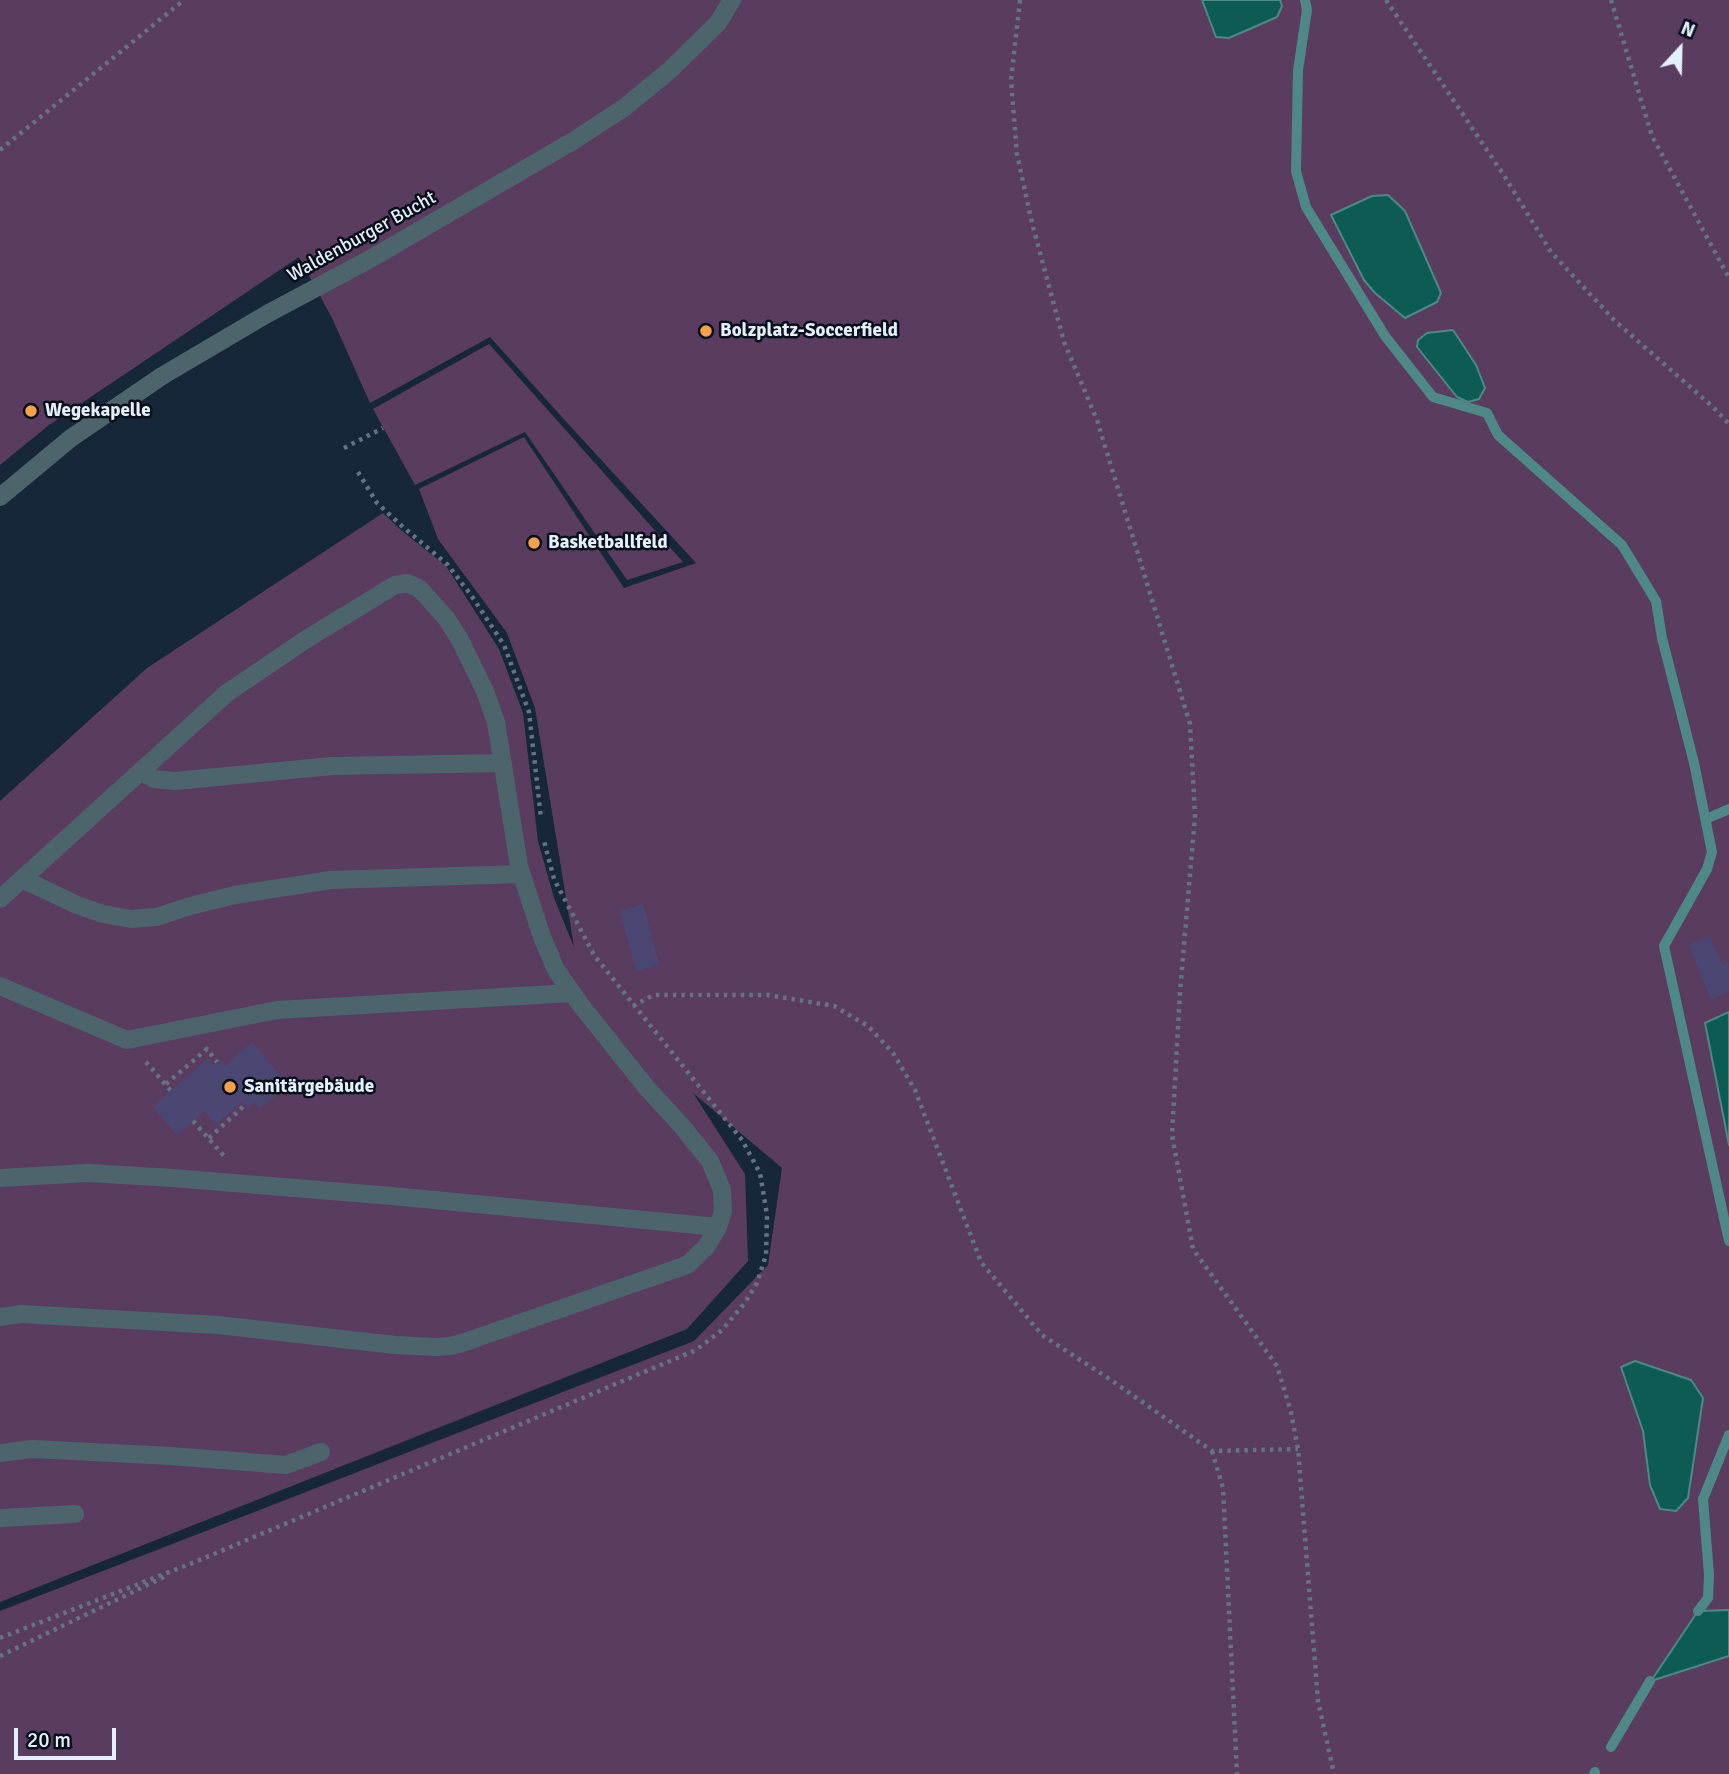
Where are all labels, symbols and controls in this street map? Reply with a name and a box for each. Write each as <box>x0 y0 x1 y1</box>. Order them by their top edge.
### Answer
north arrow <box>1645 14 1715 84</box>
text: N <box>1677 16 1698 43</box>
street label: Waldenburger Bucht <box>284 187 440 287</box>
place label: Bolzplatz-Soccerfield <box>720 320 898 342</box>
marker: Bolzplatz-Soccerfield <box>698 323 714 339</box>
place label: Wegekapelle <box>45 400 151 422</box>
marker: Wegekapelle <box>23 403 39 419</box>
place label: Basketballfeld <box>548 532 668 554</box>
marker: Basketballfeld <box>526 535 542 551</box>
place label: Sanitärgebäude <box>244 1076 374 1098</box>
marker: Sanitärgebäude <box>222 1079 238 1095</box>
scale bar <box>18 1714 119 1758</box>
text: 20 m <box>27 1727 71 1753</box>

